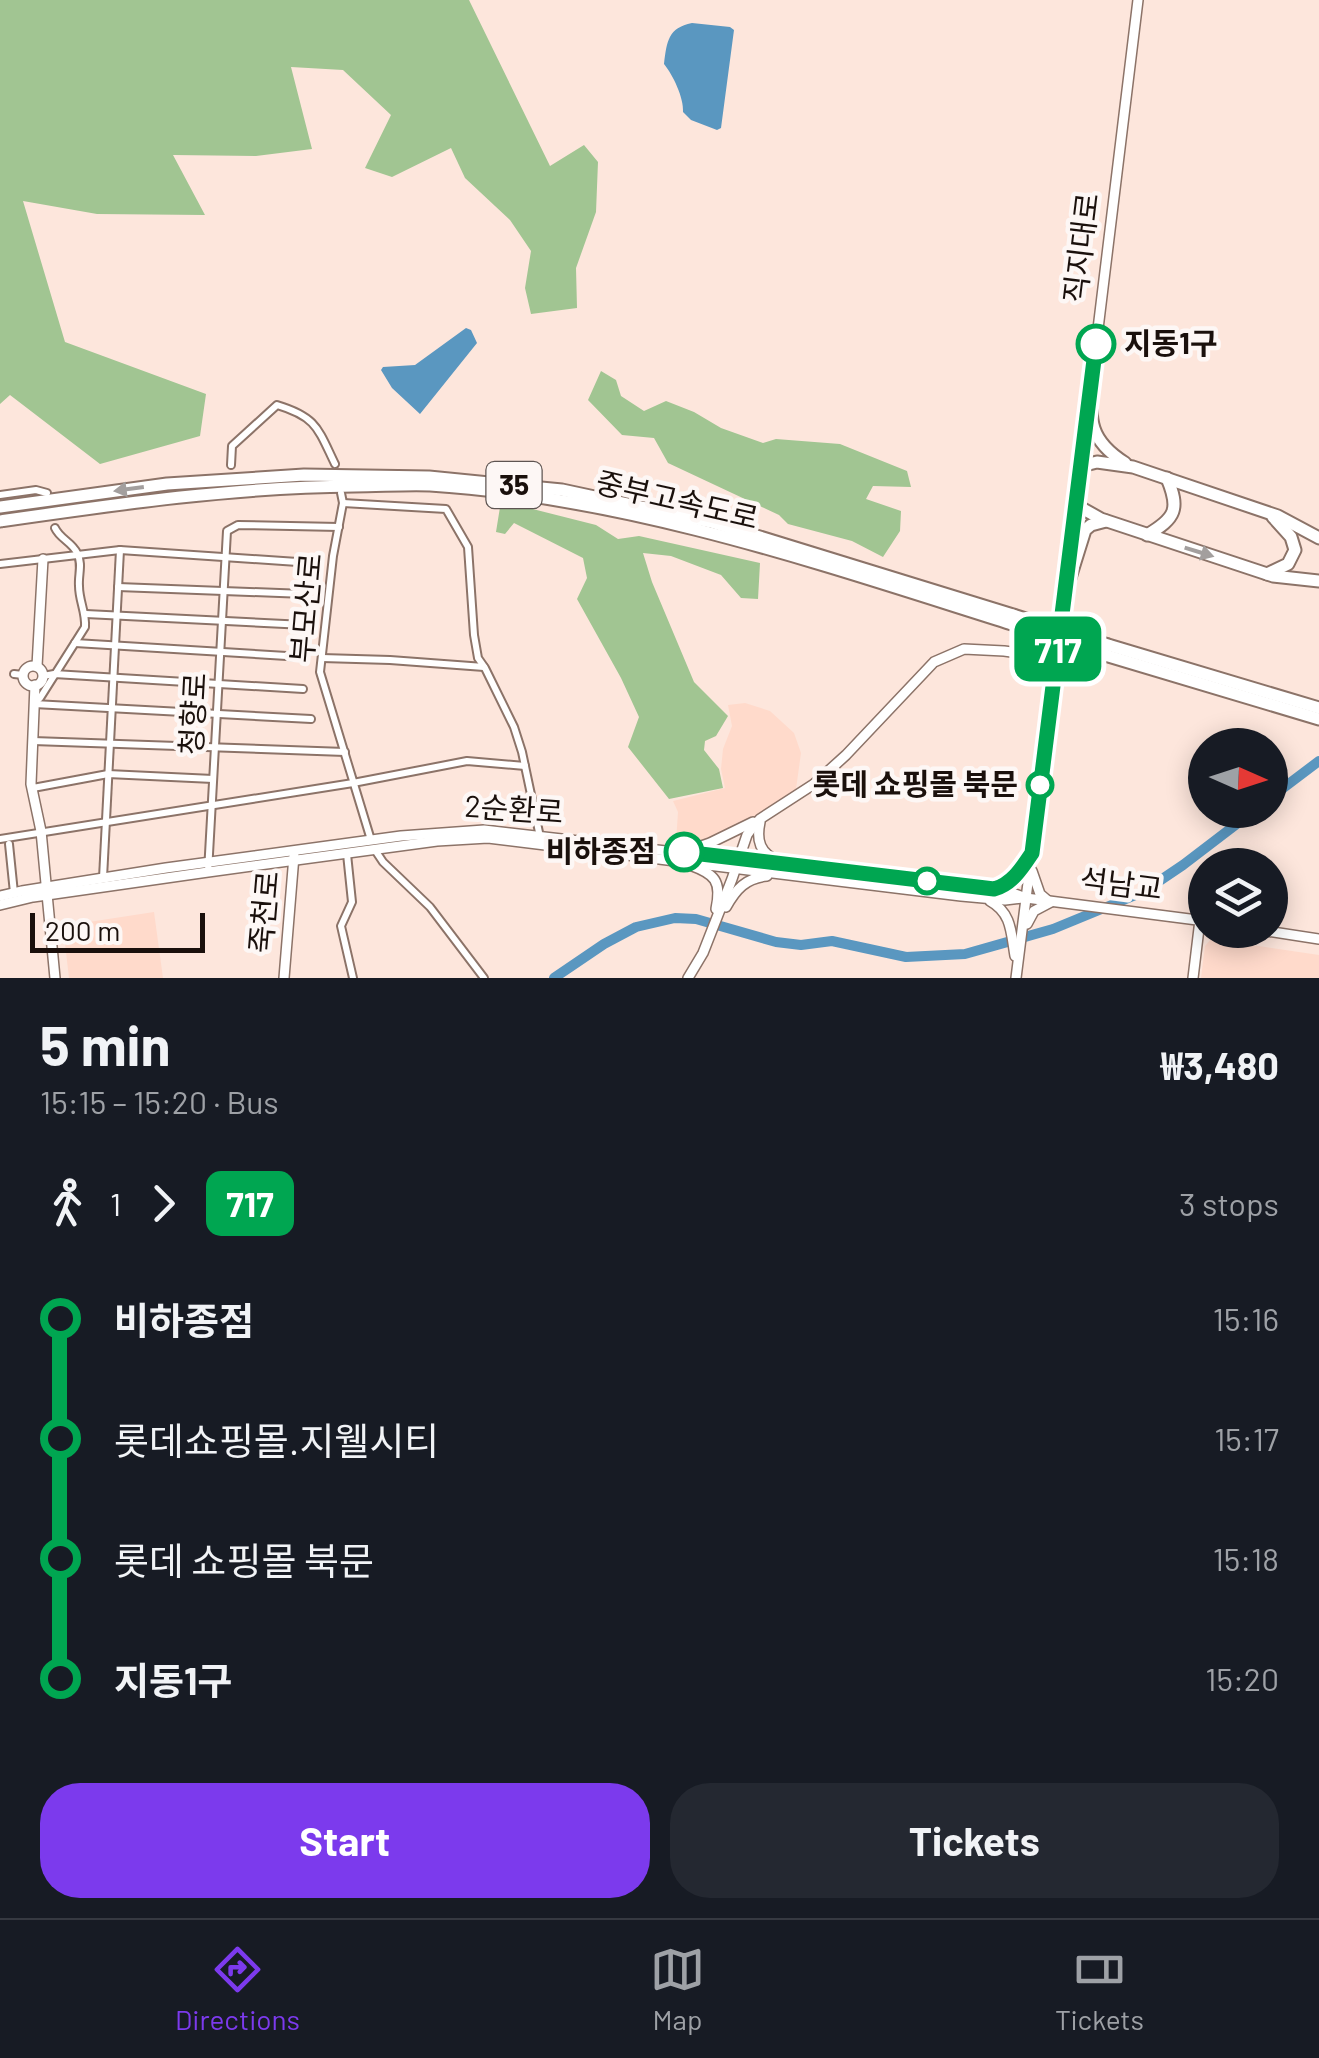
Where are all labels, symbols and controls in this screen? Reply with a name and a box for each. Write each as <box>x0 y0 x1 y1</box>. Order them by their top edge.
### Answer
street label: 직지대로 <box>1055 191 1105 305</box>
place label: 지동1구 <box>1124 324 1217 360</box>
marker: 지동1구 <box>1077 325 1115 363</box>
road number: 35 <box>486 462 542 508</box>
street label: 중부고속도로 <box>593 463 762 535</box>
one-way arrow <box>113 481 144 497</box>
one-way arrow <box>1185 545 1215 560</box>
street label: 부모산로 <box>282 551 328 664</box>
line badge: 717 <box>1000 616 1116 682</box>
text: 717 <box>1034 628 1082 670</box>
street label: 청향로 <box>172 672 212 756</box>
north arrow <box>1188 728 1288 828</box>
map controls <box>1188 728 1288 948</box>
place label: 롯데 쇼핑몰 북문 <box>813 765 1018 801</box>
marker: 롯데 쇼핑몰 북문 <box>1027 772 1053 798</box>
street label: 2순환로 <box>464 787 565 829</box>
place label: 비하종점 <box>546 832 656 868</box>
marker: 비하종점 <box>665 833 703 871</box>
button: layers <box>1188 848 1288 948</box>
street label: 석남교 <box>1078 860 1165 906</box>
unlabelled marker <box>914 868 940 894</box>
street label: 죽천로 <box>241 869 285 955</box>
scale bar <box>30 908 205 953</box>
text: 200 m <box>45 913 120 947</box>
text: 5 min <box>40 1011 171 1077</box>
text: ₩3,480 <box>1161 1042 1279 1088</box>
text: 15:15 – 15:20 · Bus <box>40 1082 279 1120</box>
icon: walk <box>40 1176 95 1231</box>
icon: forward <box>136 1176 191 1231</box>
text: 717 <box>226 1182 274 1224</box>
text: 1 <box>110 1184 121 1222</box>
text: 3 stops <box>1179 1184 1279 1222</box>
text: 비하종점 <box>114 1297 254 1343</box>
text: 15:16 <box>1213 1299 1279 1337</box>
text: 롯데쇼핑몰.지웰시티 <box>114 1417 439 1463</box>
text: 15:17 <box>1214 1419 1279 1457</box>
text: 롯데 쇼핑몰 북문 <box>114 1537 374 1583</box>
text: 15:18 <box>1213 1539 1279 1577</box>
text: 지동1구 <box>114 1657 232 1703</box>
text: 15:20 <box>1205 1659 1279 1697</box>
button: Start <box>40 1783 650 1898</box>
button: Tickets <box>670 1783 1279 1898</box>
tab: Directions <box>175 1942 300 2036</box>
tab: Map <box>650 1942 705 2036</box>
tab: Tickets <box>1055 1942 1144 2036</box>

